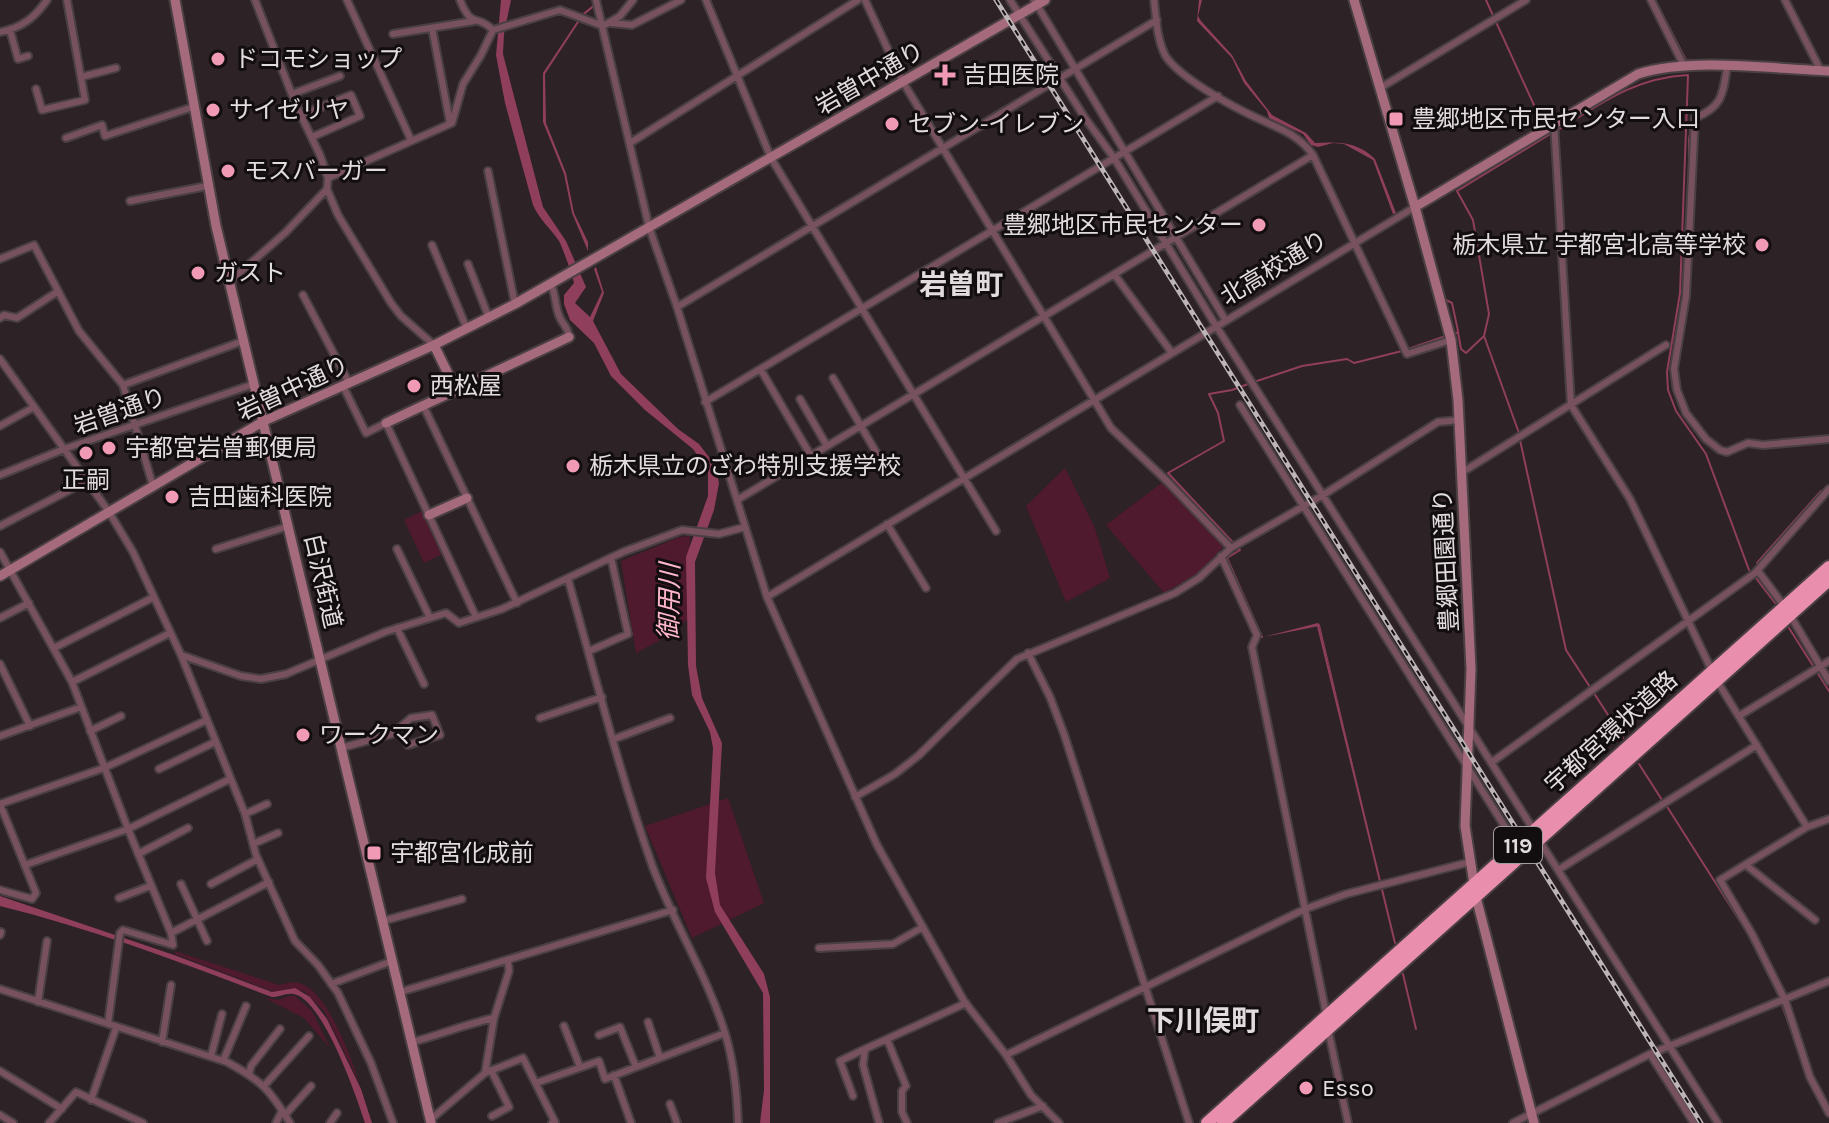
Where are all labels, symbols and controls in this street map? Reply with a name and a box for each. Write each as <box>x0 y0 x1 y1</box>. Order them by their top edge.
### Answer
street label: 岩曽中通り <box>811 36 929 120</box>
place label: ドコモショップ <box>234 45 402 73</box>
marker: ドコモショップ <box>209 50 227 68</box>
place label: 吉田医院 <box>963 61 1059 89</box>
marker: 吉田医院 <box>934 64 956 86</box>
place label: サイゼリヤ <box>229 96 349 124</box>
marker: サイゼリヤ <box>204 101 222 119</box>
place label: 豊郷地区市民センター入口 <box>1412 105 1700 133</box>
place label: セブン-イレブン <box>908 110 1084 138</box>
marker: 豊郷地区市民センター入口 <box>1387 110 1405 128</box>
marker: セブン-イレブン <box>883 115 901 133</box>
place label: モスバーガー <box>244 157 388 185</box>
marker: モスバーガー <box>219 162 237 180</box>
place label: 豊郷地区市民センター <box>1003 211 1243 239</box>
marker: 豊郷地区市民センター <box>1250 216 1268 234</box>
street label: 北高校通り <box>1215 225 1333 311</box>
place label: 栃木県立 宇都宮北高等学校 <box>1452 231 1746 259</box>
marker: 栃木県立 宇都宮北高等学校 <box>1753 236 1771 254</box>
place label: ガスト <box>214 259 286 287</box>
marker: ガスト <box>189 264 207 282</box>
district label: 岩曽町 <box>919 268 1003 301</box>
street label: 岩曽中通り <box>233 350 353 426</box>
place label: 西松屋 <box>430 372 502 400</box>
marker: 西松屋 <box>405 377 423 395</box>
street label: 岩曽通り <box>70 382 170 440</box>
place label: 宇都宮岩曽郵便局 <box>125 434 317 462</box>
marker: 宇都宮岩曽郵便局 <box>100 439 118 457</box>
marker: 正嗣 <box>77 444 95 462</box>
place label: 栃木県立のざわ特別支援学校 <box>589 452 901 480</box>
marker: 栃木県立のざわ特別支援学校 <box>564 457 582 475</box>
place label: 正嗣 <box>62 466 110 494</box>
place label: 吉田歯科医院 <box>188 483 332 511</box>
street label: 豊郷田園通り <box>1428 487 1464 633</box>
marker: 吉田歯科医院 <box>163 488 181 506</box>
street label: 白沢街道 <box>299 531 347 631</box>
water label: 御用川 <box>653 560 686 641</box>
street label: 宇都宮環状道路 <box>1539 665 1683 799</box>
place label: ワークマン <box>319 721 439 749</box>
marker: ワークマン <box>294 726 312 744</box>
road number: 119 <box>1494 827 1542 863</box>
place label: 宇都宮化成前 <box>390 839 534 867</box>
marker: 宇都宮化成前 <box>365 844 383 862</box>
district label: 下川俣町 <box>1147 1004 1259 1037</box>
place label: Esso <box>1322 1074 1374 1102</box>
marker: Esso <box>1297 1079 1315 1097</box>

